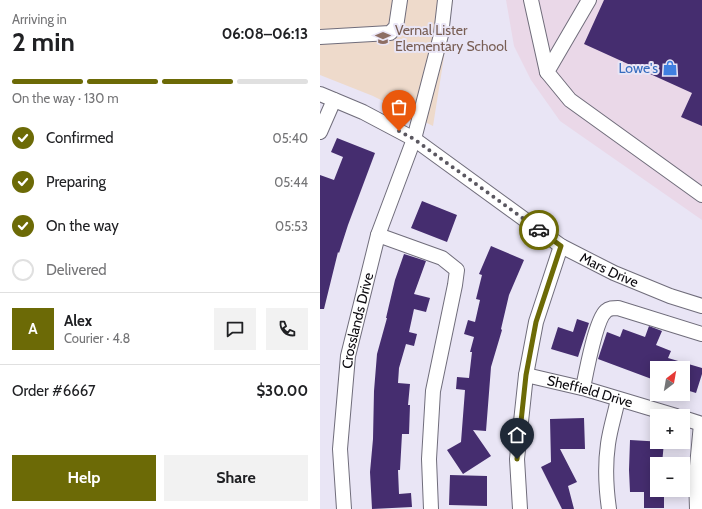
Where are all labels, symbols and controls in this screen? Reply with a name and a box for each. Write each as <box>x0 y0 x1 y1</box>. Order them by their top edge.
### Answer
text: Arriving in <box>12 11 67 27</box>
place label: Vernal Lister Elementary School <box>395 21 508 55</box>
text: 06:08–06:13 <box>222 25 308 43</box>
text: 2 min <box>12 26 75 58</box>
school or university icon: Vernal Lister Elementary School <box>374 29 392 47</box>
place label: Lowe's <box>618 59 658 77</box>
shop icon: Lowe's <box>661 59 679 77</box>
text: On the way · 130 m <box>12 90 119 106</box>
pin <box>382 90 416 131</box>
icon: bag <box>388 96 410 118</box>
icon: check <box>12 127 34 149</box>
text: Confirmed <box>46 129 114 147</box>
text: 05:40 <box>273 130 308 146</box>
icon: check <box>12 171 34 193</box>
text: Preparing <box>46 173 106 191</box>
text: 05:44 <box>274 174 308 190</box>
courier <box>519 210 559 250</box>
icon: check <box>12 215 34 237</box>
text: On the way <box>46 217 119 235</box>
text: 05:53 <box>275 218 308 234</box>
icon: car <box>528 219 550 241</box>
street label: Mars Drive <box>577 248 641 291</box>
text: Delivered <box>46 261 107 279</box>
street label: Crosslands Drive <box>338 271 377 369</box>
button: chat <box>214 308 256 350</box>
button: phone <box>266 308 308 350</box>
text: Alex <box>64 312 92 330</box>
text: A <box>28 320 38 338</box>
text: Courier · 4.8 <box>64 330 130 346</box>
north arrow <box>650 361 690 401</box>
map controls <box>650 361 690 497</box>
street label: Sheffield Drive <box>545 371 635 412</box>
text: Order #6667 <box>12 382 96 400</box>
text: $30.00 <box>256 382 308 400</box>
button: + <box>650 409 690 449</box>
pin <box>500 418 534 459</box>
icon: home <box>506 424 528 446</box>
button: Help <box>12 455 156 501</box>
button: Share <box>164 455 308 501</box>
button: − <box>650 457 690 497</box>

